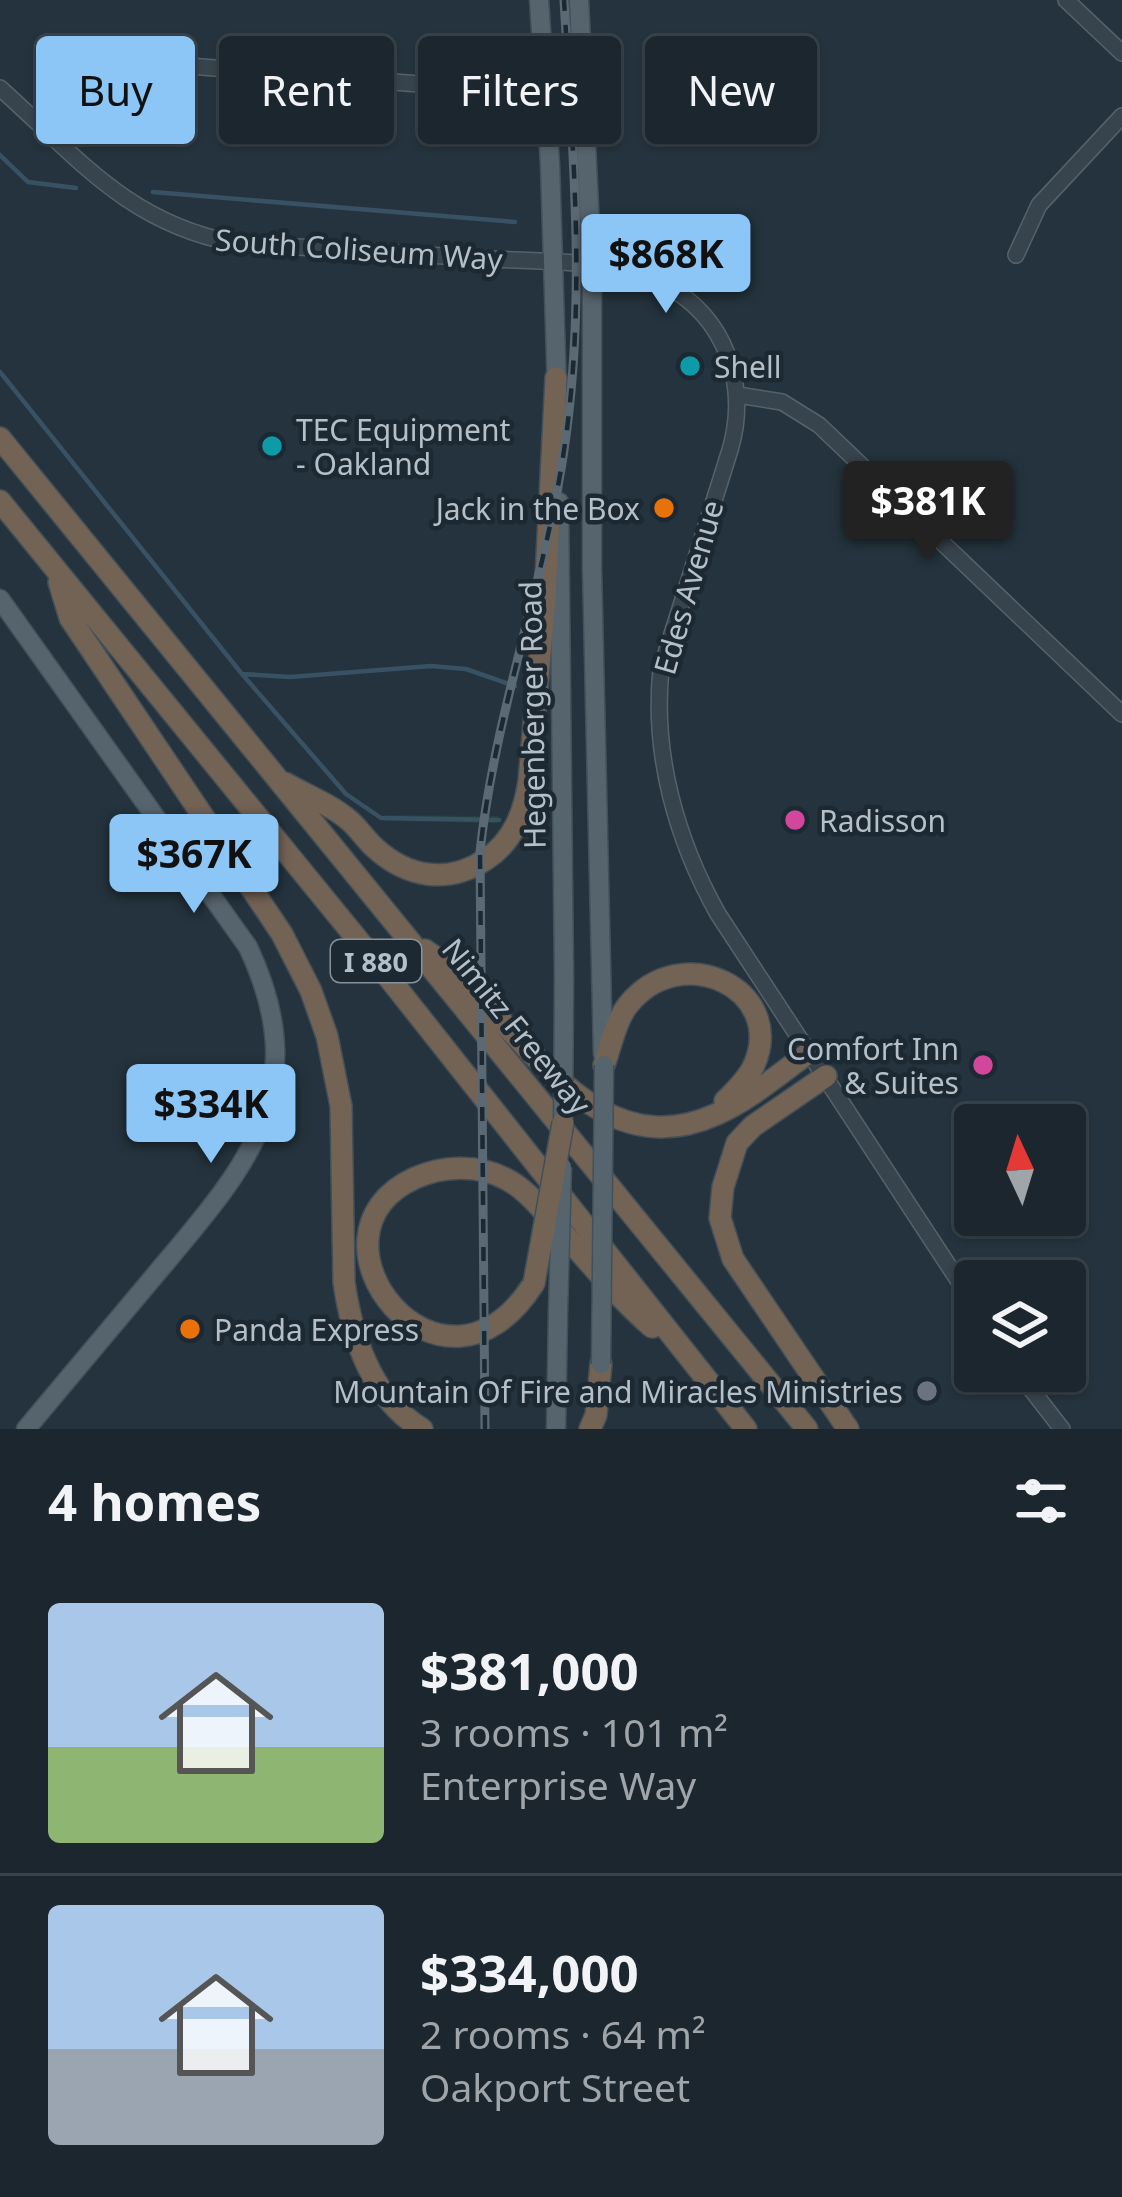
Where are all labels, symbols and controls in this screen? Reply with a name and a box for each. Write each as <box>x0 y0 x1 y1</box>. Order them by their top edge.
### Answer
chip: Buy <box>36 36 195 144</box>
chip: Rent <box>219 36 394 144</box>
chip: Filters <box>418 36 621 144</box>
chip: New <box>645 36 817 144</box>
pin: $868K <box>582 214 750 316</box>
street label: South Coliseum Way <box>214 219 505 280</box>
text: $868K <box>608 226 724 279</box>
place label: Shell <box>714 346 781 387</box>
marker: Shell <box>677 353 703 379</box>
place label: TEC Equipment - Oakland <box>296 409 510 484</box>
marker: TEC Equipment - Oakland <box>259 433 285 459</box>
pin: $381K <box>844 461 1012 563</box>
text: $381K <box>870 473 986 526</box>
place label: Jack in the Box <box>433 488 640 529</box>
street label: Edes Avenue <box>644 495 732 679</box>
marker: Jack in the Box <box>651 495 677 521</box>
street label: Hegenberger Road <box>509 581 555 849</box>
place label: Radisson <box>819 800 946 841</box>
marker: Radisson <box>782 807 808 833</box>
pin: $367K <box>110 814 278 916</box>
text: $367K <box>136 826 252 879</box>
street label: Nimitz Freeway <box>433 929 601 1123</box>
road number: I 880 <box>331 940 421 982</box>
place label: Comfort Inn & Suites <box>787 1028 959 1103</box>
marker: Comfort Inn & Suites <box>970 1052 996 1078</box>
pin: $334K <box>127 1064 295 1166</box>
text: $334K <box>153 1076 269 1129</box>
north arrow <box>954 1104 1086 1236</box>
map controls <box>954 1104 1086 1392</box>
button: layers <box>954 1260 1086 1392</box>
place label: Panda Express <box>214 1309 419 1350</box>
marker: Panda Express <box>177 1316 203 1342</box>
place label: Mountain Of Fire and Miracles Ministries <box>333 1371 903 1412</box>
marker: Mountain Of Fire and Miracles Ministries <box>914 1378 940 1404</box>
text: 4 homes <box>48 1466 261 1536</box>
icon: filters <box>1008 1468 1074 1534</box>
text: $381,000 <box>420 1635 639 1705</box>
icon: home <box>144 1651 288 1795</box>
text: 3 rooms · 101 m² <box>420 1705 728 1758</box>
text: Enterprise Way <box>420 1758 696 1811</box>
text: $334,000 <box>420 1937 639 2007</box>
icon: home <box>144 1953 288 2097</box>
text: 2 rooms · 64 m² <box>420 2007 706 2060</box>
text: Oakport Street <box>420 2060 690 2113</box>

